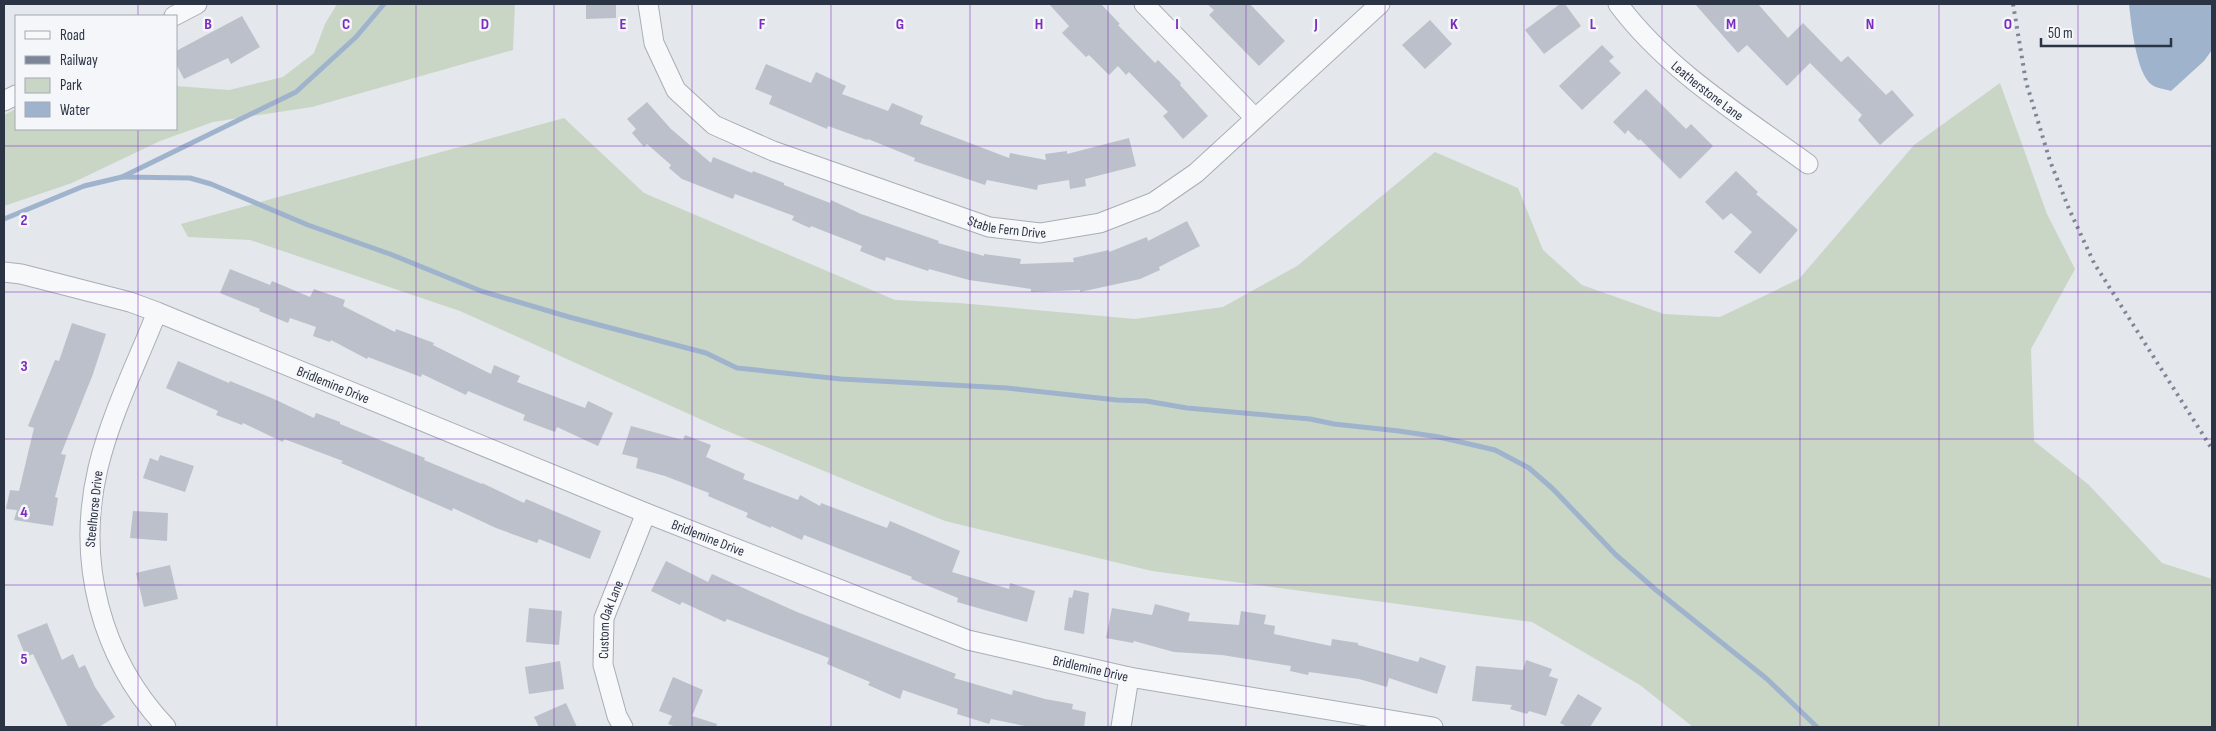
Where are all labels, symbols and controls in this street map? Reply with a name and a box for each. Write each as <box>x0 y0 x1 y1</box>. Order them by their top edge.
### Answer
legend <box>15 15 178 130</box>
text: B <box>204 15 212 34</box>
text: C <box>342 15 350 34</box>
text: D <box>481 15 489 34</box>
text: E <box>620 15 627 34</box>
text: F <box>759 15 766 34</box>
text: G <box>896 15 904 34</box>
text: H <box>1035 15 1043 34</box>
text: I <box>1175 15 1179 34</box>
text: J <box>1313 15 1318 34</box>
text: K <box>1450 15 1458 34</box>
text: L <box>1590 15 1597 34</box>
text: M <box>1726 15 1736 34</box>
text: N <box>1866 15 1874 34</box>
text: O <box>2004 15 2012 34</box>
scale bar <box>2041 15 2171 47</box>
text: 50 m <box>2048 24 2073 43</box>
text: Road <box>60 26 85 45</box>
text: Railway <box>60 51 98 70</box>
street label: Leatherstone Lane <box>1668 57 1747 124</box>
text: Park <box>60 76 82 95</box>
text: Water <box>60 101 91 120</box>
text: 2 <box>20 211 28 230</box>
street label: Stable Fern Drive <box>965 212 1047 242</box>
text: 3 <box>20 357 28 376</box>
street label: Bridlemine Drive <box>294 362 372 407</box>
street label: Steelhorse Drive <box>82 470 106 548</box>
text: 4 <box>20 503 28 522</box>
street label: Bridlemine Drive <box>669 516 747 560</box>
street label: Custom Oak Lane <box>595 578 627 659</box>
text: 5 <box>20 650 28 669</box>
street label: Bridlemine Drive <box>1051 651 1130 685</box>

